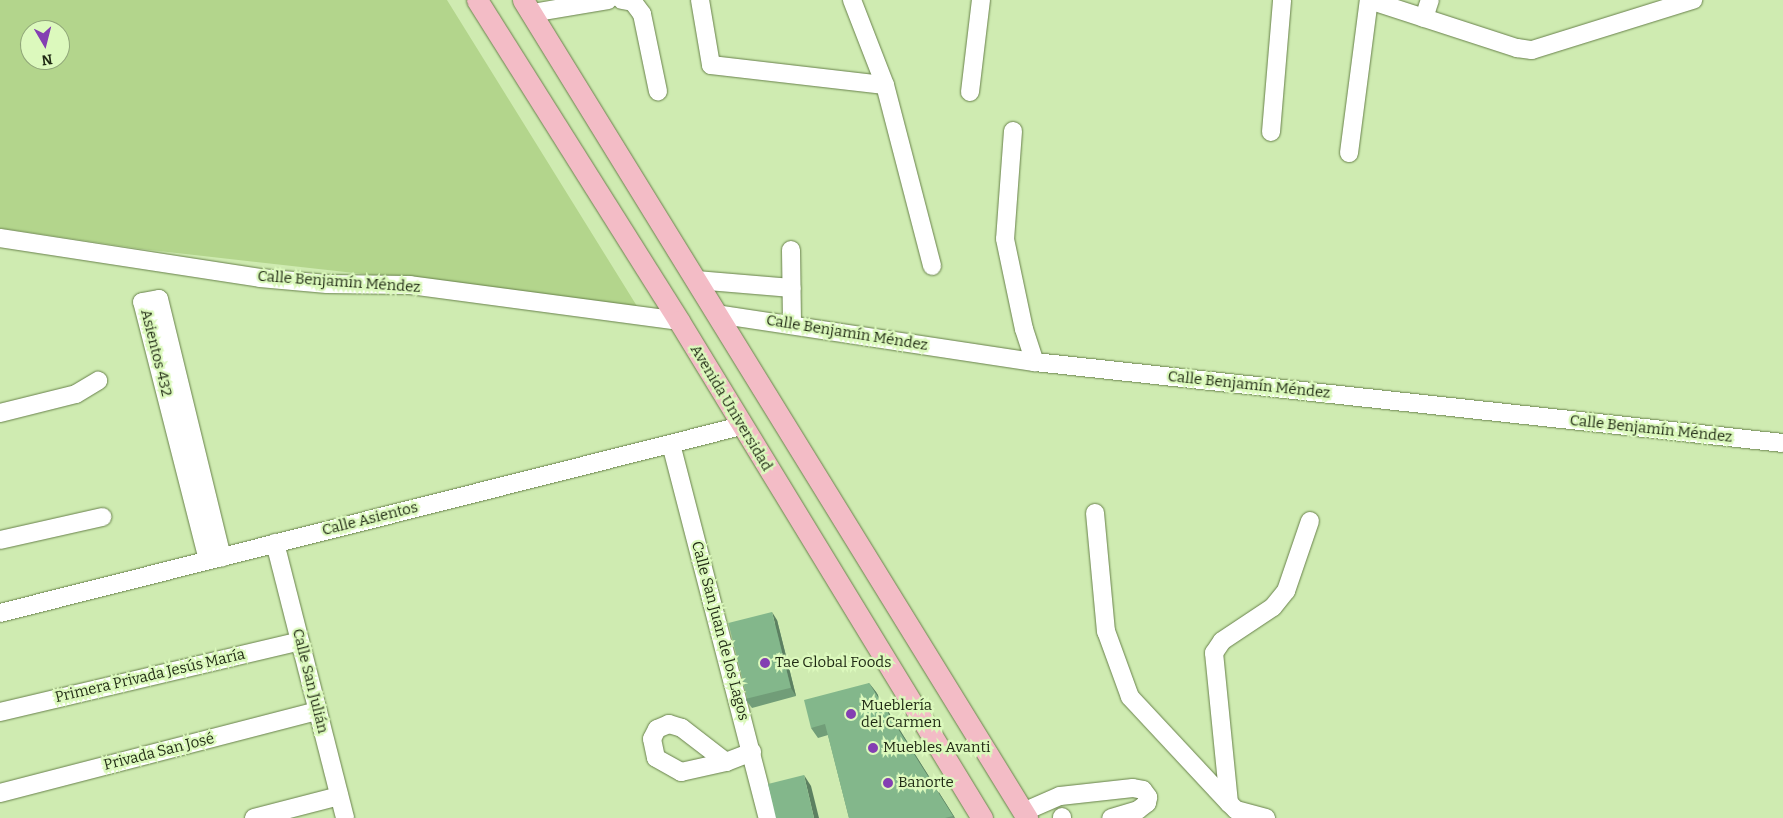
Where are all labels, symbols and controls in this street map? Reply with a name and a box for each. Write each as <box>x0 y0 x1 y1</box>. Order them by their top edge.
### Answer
north arrow <box>20 20 70 70</box>
text: N <box>40 50 54 69</box>
street label: Calle Benjamín Méndez <box>257 267 421 297</box>
street label: Asientos 432 <box>136 308 176 398</box>
street label: Calle Benjamín Méndez <box>765 311 929 355</box>
street label: Avenida Universidad <box>686 342 776 474</box>
street label: Calle Benjamín Méndez <box>1167 368 1331 402</box>
street label: Calle Benjamín Méndez <box>1569 412 1733 446</box>
street label: Calle Asientos <box>320 498 420 540</box>
street label: Calle San Juan de los Lagos <box>687 539 753 723</box>
street label: Calle San Julián <box>288 627 332 735</box>
street label: Primera Privada Jesús María <box>53 645 247 707</box>
place label: Tae Global Foods <box>775 654 891 672</box>
marker: Tae Global Foods <box>759 657 771 669</box>
place label: Mueblería del Carmen <box>861 696 941 731</box>
marker: Mueblería del Carmen <box>845 708 857 720</box>
street label: Privada San José <box>102 730 216 774</box>
place label: Muebles Avanti <box>883 739 990 757</box>
marker: Muebles Avanti <box>867 742 879 754</box>
place label: Banorte <box>898 774 954 792</box>
marker: Banorte <box>882 777 894 789</box>

